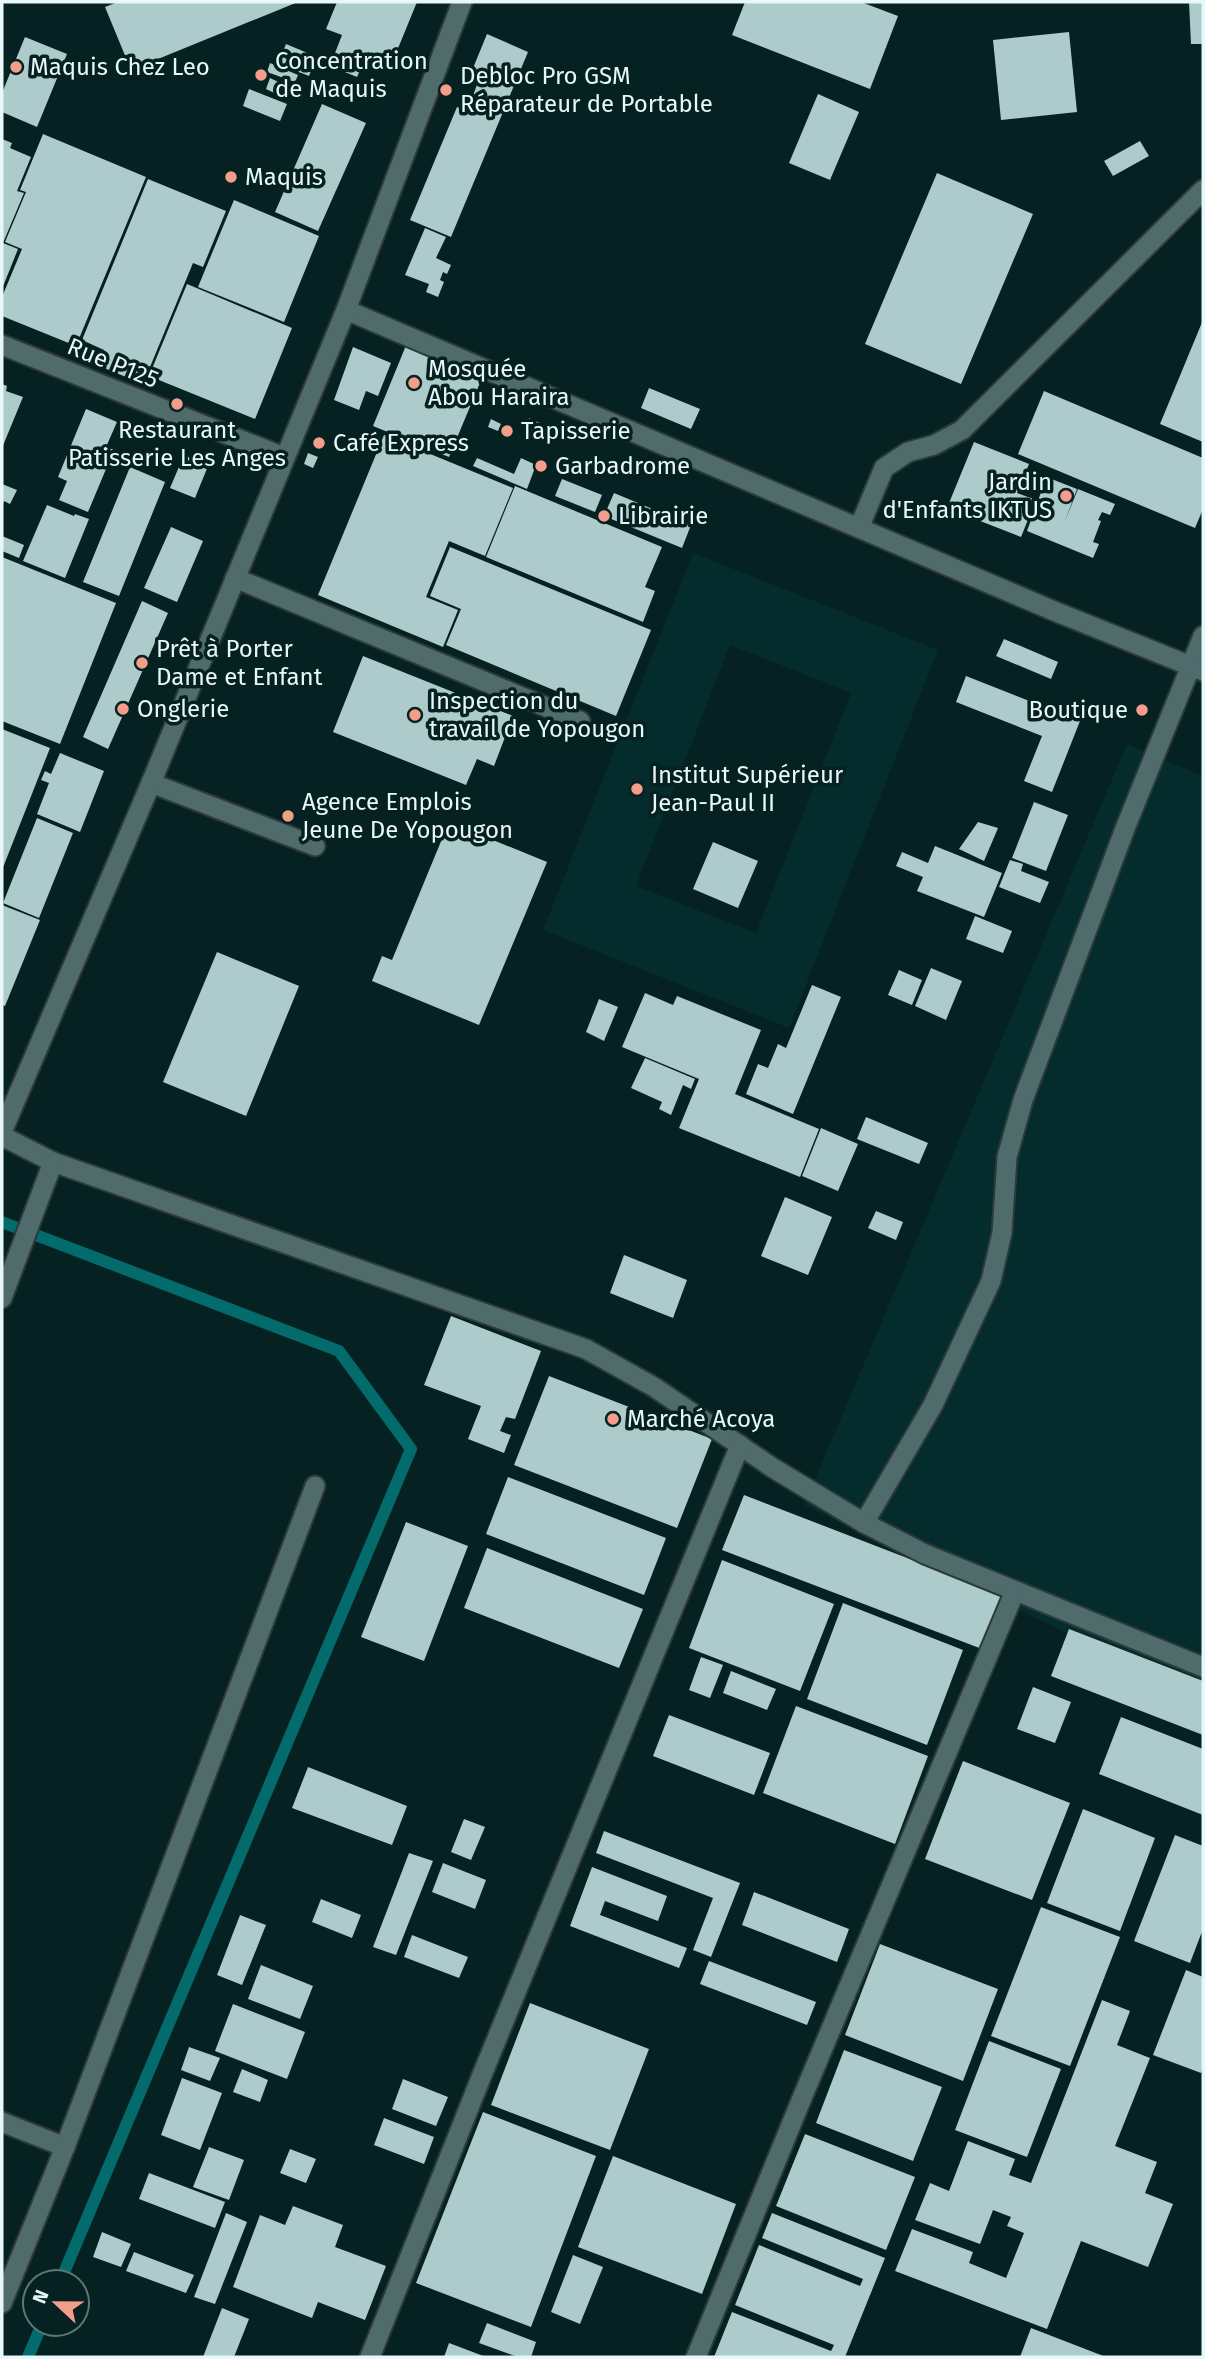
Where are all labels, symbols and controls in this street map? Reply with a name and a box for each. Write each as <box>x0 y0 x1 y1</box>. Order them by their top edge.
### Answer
place label: Concentration de Maquis <box>275 47 428 103</box>
place label: Maquis Chez Leo <box>30 53 210 81</box>
marker: Maquis Chez Leo <box>8 59 24 75</box>
place label: Debloc Pro GSM Réparateur de Portable <box>460 62 713 118</box>
marker: Concentration de Maquis <box>253 67 269 83</box>
marker: Debloc Pro GSM Réparateur de Portable <box>438 82 454 98</box>
place label: Maquis <box>245 163 323 191</box>
marker: Maquis <box>223 169 239 185</box>
street label: Rue P125 <box>63 332 163 394</box>
place label: Mosquée Abou Haraira <box>428 355 569 411</box>
marker: Mosquée Abou Haraira <box>406 375 422 391</box>
marker: Restaurant Patisserie Les Anges <box>169 396 185 412</box>
place label: Restaurant Patisserie Les Anges <box>68 416 286 472</box>
place label: Tapisserie <box>521 417 631 445</box>
marker: Tapisserie <box>499 423 515 439</box>
place label: Café Express <box>333 429 469 457</box>
marker: Café Express <box>311 435 327 451</box>
place label: Garbadrome <box>555 452 690 480</box>
marker: Garbadrome <box>533 458 549 474</box>
place label: Jardin d'Enfants IKTUS <box>882 468 1052 524</box>
marker: Jardin d'Enfants IKTUS <box>1058 488 1074 504</box>
place label: Librairie <box>618 502 708 530</box>
marker: Librairie <box>596 508 612 524</box>
place label: Prêt à Porter Dame et Enfant <box>156 635 323 691</box>
marker: Prêt à Porter Dame et Enfant <box>134 655 150 671</box>
place label: Inspection du travail de Yopougon <box>429 687 645 743</box>
place label: Onglerie <box>137 695 229 723</box>
place label: Boutique <box>1029 696 1128 724</box>
marker: Onglerie <box>115 701 131 717</box>
marker: Boutique <box>1134 702 1150 718</box>
marker: Inspection du travail de Yopougon <box>407 707 423 723</box>
place label: Institut Supérieur Jean-Paul II <box>651 761 844 817</box>
marker: Institut Supérieur Jean-Paul II <box>629 781 645 797</box>
place label: Agence Emplois Jeune De Yopougon <box>302 788 513 844</box>
marker: Agence Emplois Jeune De Yopougon <box>280 808 296 824</box>
place label: Marché Acoya <box>627 1405 775 1433</box>
marker: Marché Acoya <box>605 1411 621 1427</box>
north arrow <box>21 2268 91 2338</box>
text: N <box>28 2287 54 2307</box>

